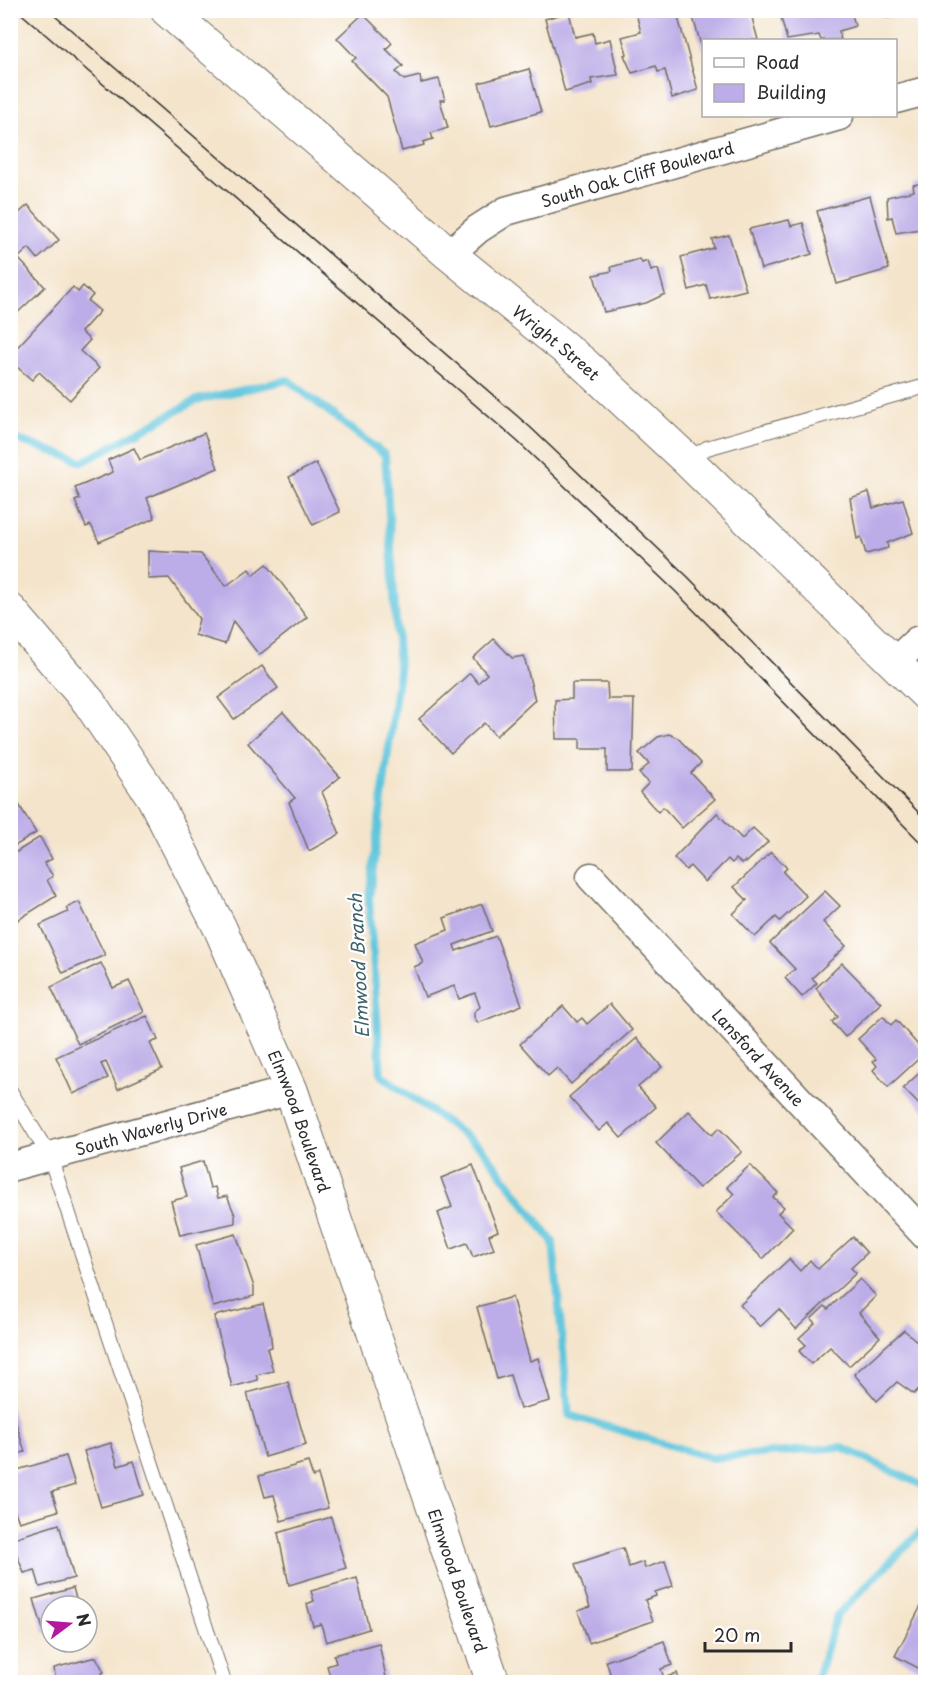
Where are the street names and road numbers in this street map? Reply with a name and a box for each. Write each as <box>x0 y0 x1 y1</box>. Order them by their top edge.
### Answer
street label: South Oak Cliff Boulevard <box>538 135 737 212</box>
street label: Wright Street <box>508 299 606 386</box>
street label: Lansford Avenue <box>707 1003 811 1111</box>
street label: Elmwood Boulevard <box>263 1046 337 1196</box>
street label: South Waverly Drive <box>72 1096 229 1161</box>
street label: Elmwood Boulevard <box>423 1505 494 1656</box>

